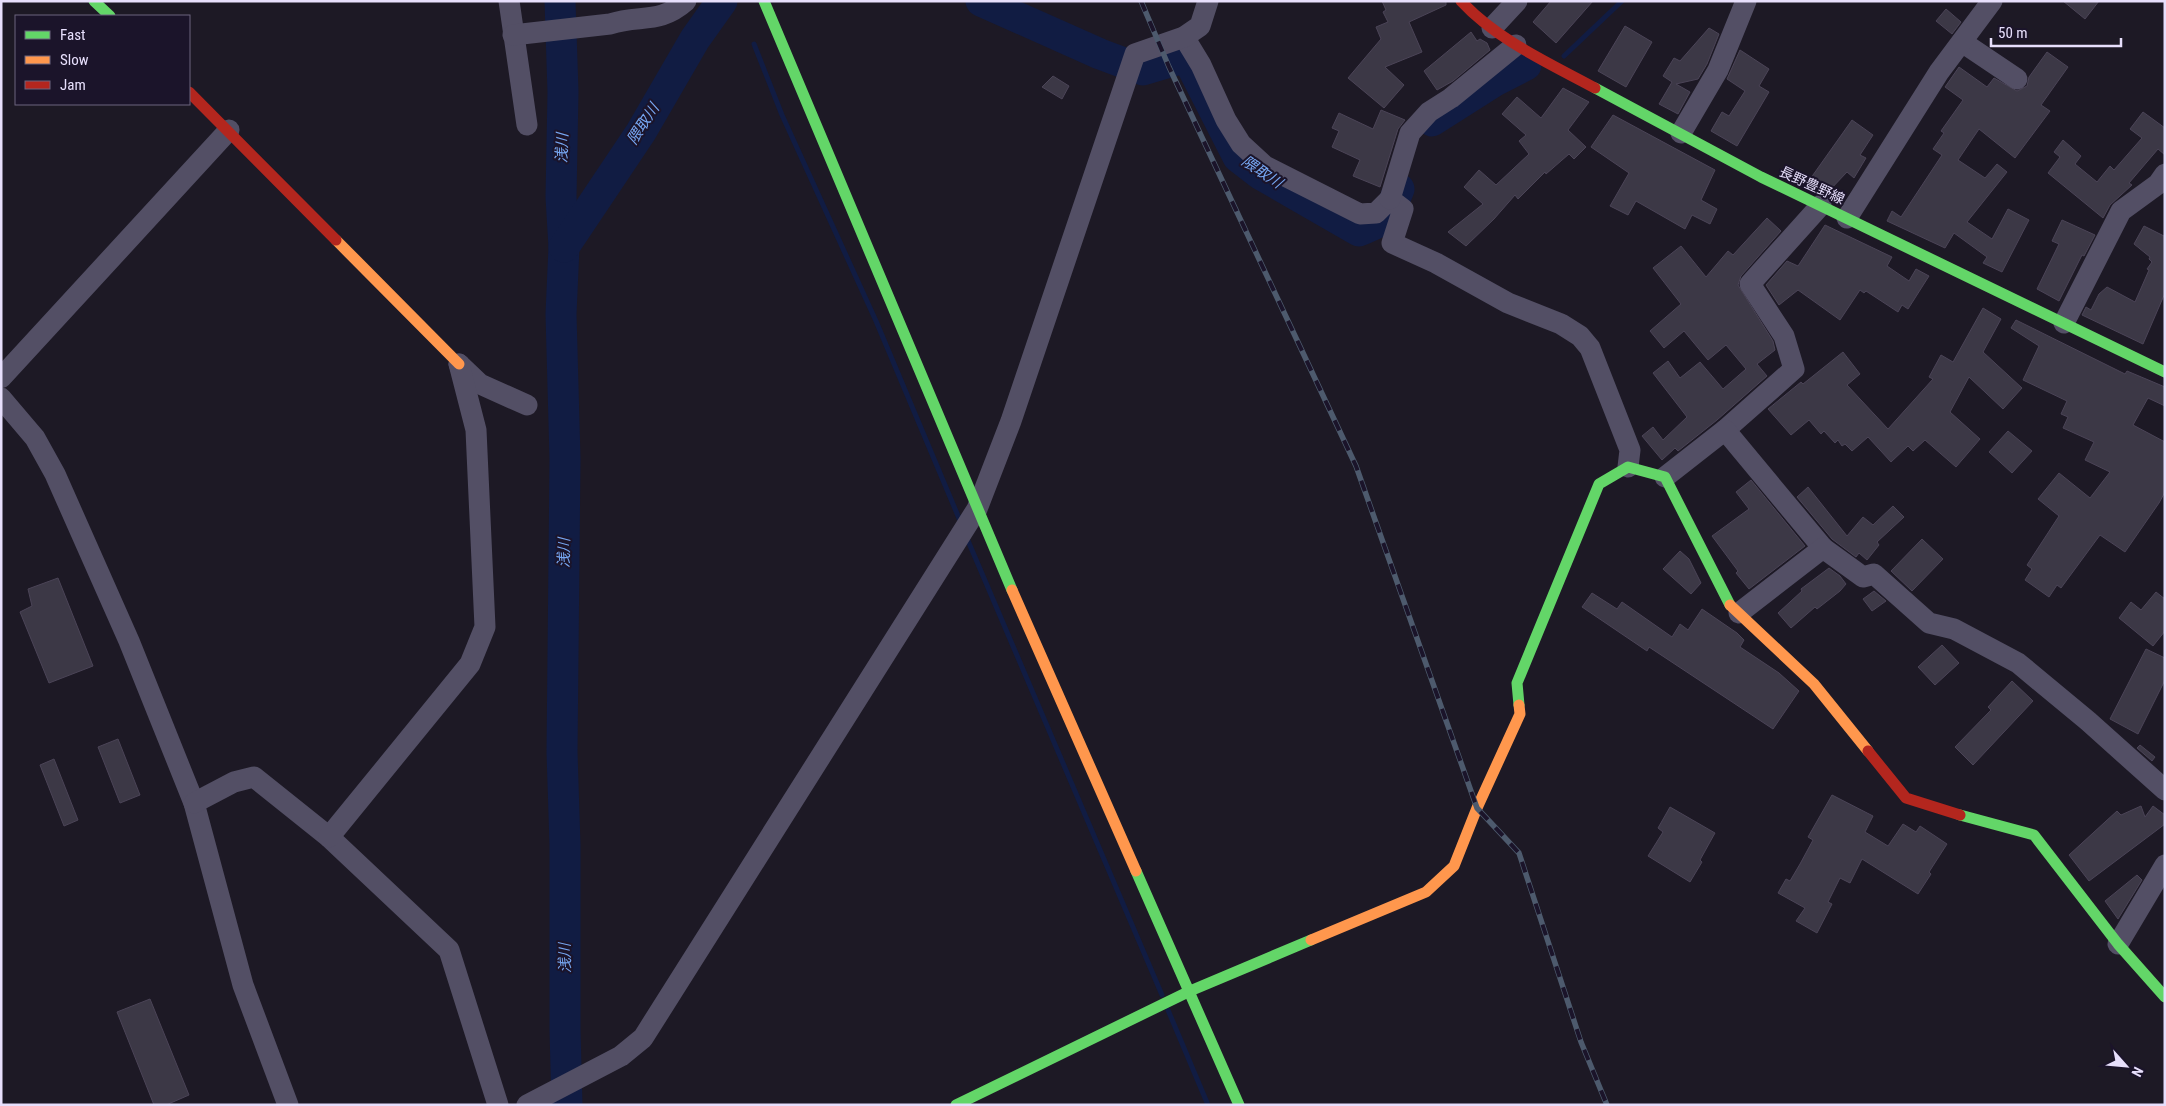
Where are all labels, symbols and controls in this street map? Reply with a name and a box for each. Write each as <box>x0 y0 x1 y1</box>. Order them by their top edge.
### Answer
legend <box>15 15 190 105</box>
scale bar <box>1991 15 2121 47</box>
text: 50 m <box>1998 24 2028 42</box>
text: Fast <box>60 26 85 44</box>
text: Slow <box>60 51 89 69</box>
text: Jam <box>60 76 86 94</box>
water label: 隈取川 <box>623 99 664 148</box>
water label: 浅川 <box>552 131 572 163</box>
water label: 隈取川 <box>1238 152 1287 193</box>
street label: 長野豊野線 <box>1777 163 1847 207</box>
water label: 浅川 <box>555 536 573 568</box>
water label: 浅川 <box>556 941 574 973</box>
north arrow <box>2101 1041 2151 1091</box>
text: N <box>2129 1064 2147 1079</box>

